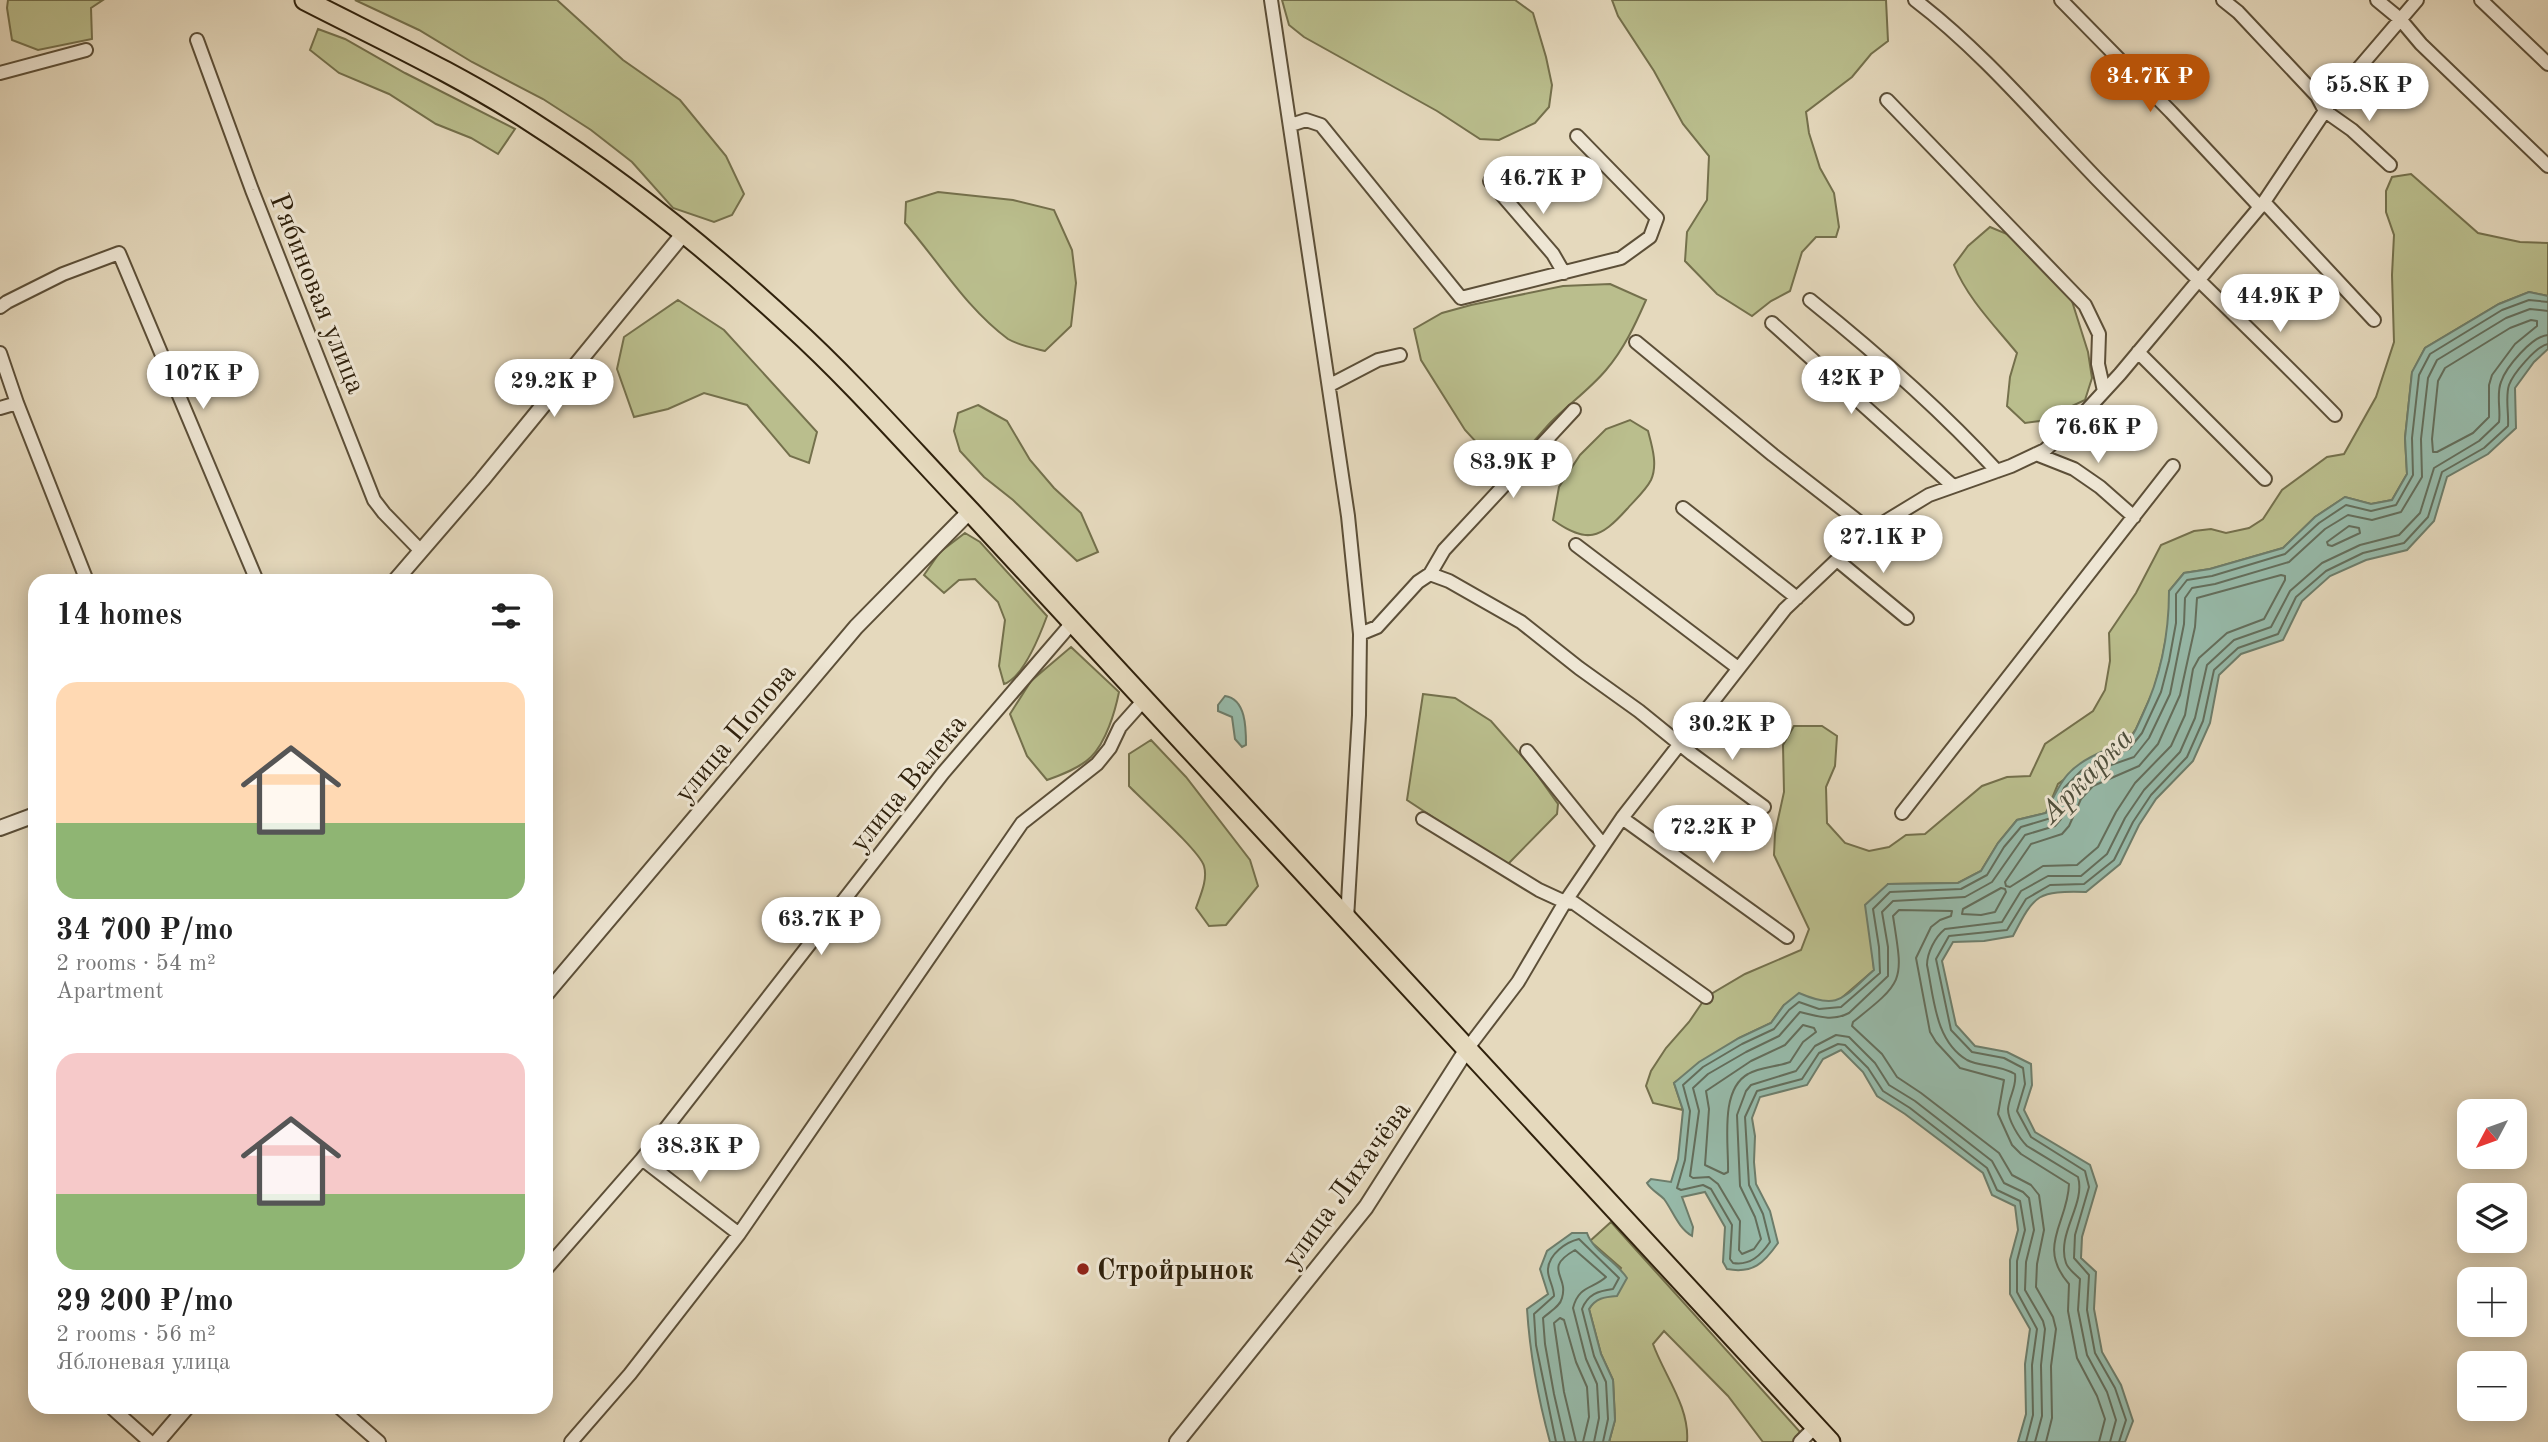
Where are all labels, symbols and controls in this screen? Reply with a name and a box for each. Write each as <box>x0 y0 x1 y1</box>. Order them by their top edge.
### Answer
pin: 34.7K ₽ <box>2085 54 2215 114</box>
pin: 55.8K ₽ <box>2304 64 2434 123</box>
text: 34.7K ₽ <box>2107 65 2193 88</box>
text: 55.8K ₽ <box>2326 74 2412 97</box>
pin: 46.7K ₽ <box>1478 156 1608 216</box>
text: 46.7K ₽ <box>1500 167 1586 190</box>
street label: Рябиновая улица <box>263 190 369 398</box>
pin: 44.9K ₽ <box>2215 274 2345 334</box>
text: 44.9K ₽ <box>2237 285 2323 308</box>
pin: 107K ₽ <box>146 352 260 411</box>
pin: 42K ₽ <box>1802 356 1900 416</box>
pin: 29.2K ₽ <box>489 360 619 419</box>
text: 107K ₽ <box>163 362 243 385</box>
text: 42K ₽ <box>1818 367 1884 390</box>
text: 29.2K ₽ <box>511 370 597 393</box>
pin: 76.6K ₽ <box>2033 406 2163 465</box>
text: 76.6K ₽ <box>2055 416 2141 439</box>
pin: 83.9K ₽ <box>1448 440 1578 500</box>
text: 83.9K ₽ <box>1470 451 1556 474</box>
pin: 27.1K ₽ <box>1818 516 1948 575</box>
text: 27.1K ₽ <box>1840 526 1926 549</box>
icon: filters <box>487 597 525 635</box>
text: 14 homes <box>56 601 182 631</box>
street label: улица Попова <box>670 659 802 809</box>
pin: 30.2K ₽ <box>1667 702 1797 762</box>
street label: улица Валека <box>846 710 973 858</box>
text: 30.2K ₽ <box>1689 713 1775 736</box>
water label: Аркарка <box>2034 723 2140 831</box>
icon: home <box>228 727 354 853</box>
pin: 72.2K ₽ <box>1648 806 1778 865</box>
text: 72.2K ₽ <box>1670 816 1756 839</box>
pin: 63.7K ₽ <box>756 898 886 957</box>
text: 63.7K ₽ <box>778 908 864 931</box>
text: 34 700 ₽/mo <box>56 916 233 946</box>
text: 2 rooms · 54 m² <box>56 952 216 975</box>
text: Apartment <box>56 980 164 1003</box>
street label: улица Лихачёва <box>1278 1097 1417 1274</box>
icon: home <box>228 1098 354 1224</box>
north arrow <box>2457 1099 2527 1169</box>
map controls <box>2457 1099 2527 1421</box>
pin: 38.3K ₽ <box>635 1124 765 1184</box>
text: 38.3K ₽ <box>657 1135 743 1158</box>
button: layers <box>2457 1183 2527 1253</box>
place label: Стройрынок <box>1097 1257 1254 1286</box>
marker: Стройрынок <box>1075 1261 1091 1277</box>
button: + <box>2457 1267 2527 1337</box>
text: 29 200 ₽/mo <box>56 1287 233 1317</box>
text: 2 rooms · 56 m² <box>56 1323 216 1346</box>
text: Яблоневая улица <box>56 1351 230 1374</box>
button: − <box>2457 1351 2527 1421</box>

